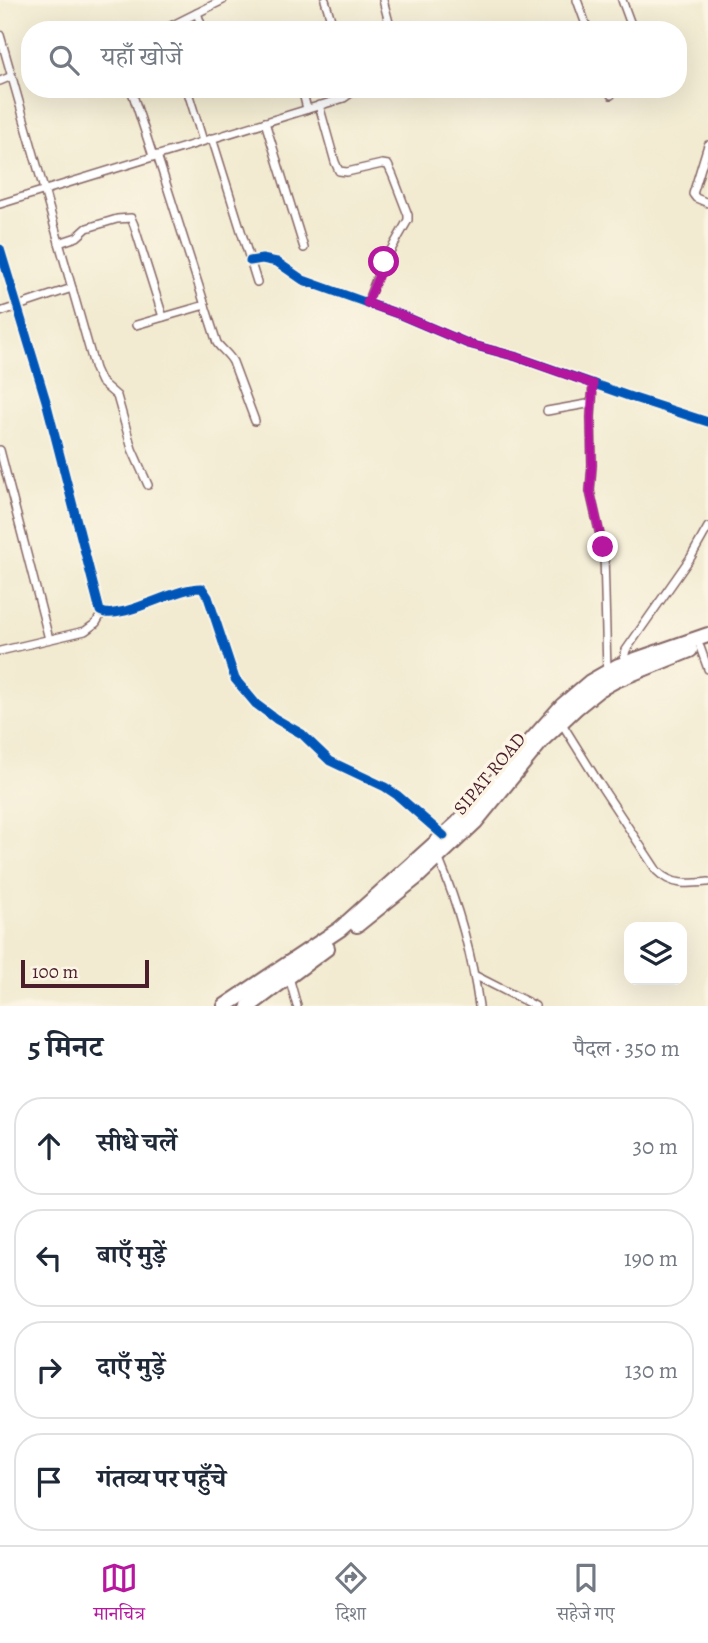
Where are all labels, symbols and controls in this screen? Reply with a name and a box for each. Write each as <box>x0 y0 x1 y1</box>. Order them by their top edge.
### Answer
search box <box>21 21 687 98</box>
text: यहाँ खोजें <box>101 39 182 74</box>
icon: search <box>45 41 83 79</box>
route start <box>368 246 399 277</box>
route end <box>587 531 618 562</box>
street label: SIPAT ROAD <box>448 727 532 820</box>
map controls <box>624 922 687 985</box>
button: layers <box>624 922 687 985</box>
scale bar <box>21 957 149 989</box>
text: 100 m <box>32 959 78 985</box>
text: 5 मिनट <box>28 1027 103 1067</box>
text: पैदल · 350 m <box>573 1033 680 1064</box>
text: सीधे चलें <box>97 1125 177 1160</box>
icon: ahead <box>30 1127 68 1165</box>
text: 30 m <box>632 1131 678 1162</box>
text: बाएँ मुड़ें <box>97 1237 166 1272</box>
icon: left <box>30 1239 68 1277</box>
text: 190 m <box>624 1243 678 1274</box>
text: दाएँ मुड़ें <box>97 1349 165 1384</box>
icon: right <box>30 1351 68 1389</box>
text: 130 m <box>625 1355 678 1386</box>
text: गंतव्य पर पहुँचे <box>97 1461 226 1496</box>
icon: arrive <box>30 1463 68 1501</box>
tab: मानचित्र <box>93 1559 145 1632</box>
tab: दिशा <box>332 1559 370 1632</box>
tab: सहेजे गए <box>557 1559 615 1632</box>

